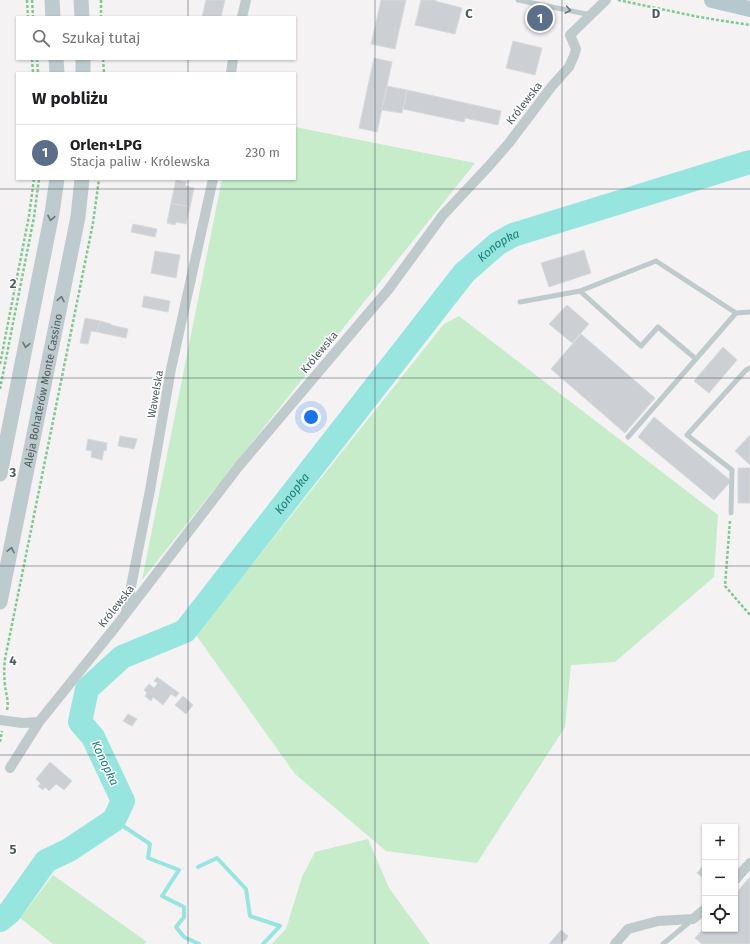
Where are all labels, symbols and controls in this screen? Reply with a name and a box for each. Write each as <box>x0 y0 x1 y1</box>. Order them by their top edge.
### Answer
pin: 1 <box>527 3 553 33</box>
one-way arrow <box>565 5 571 14</box>
text: C <box>465 6 473 21</box>
text: D <box>652 6 661 21</box>
search box <box>16 16 296 60</box>
icon: search <box>30 27 52 49</box>
text: Szukaj tutaj <box>62 29 140 47</box>
street label: Królewska <box>504 79 545 127</box>
text: W pobliżu <box>32 88 108 109</box>
text: Orlen+LPG <box>70 136 142 154</box>
text: 1 <box>42 145 48 160</box>
text: 230 m <box>245 145 280 160</box>
text: Stacja paliw · Królewska <box>70 154 210 169</box>
one-way arrow <box>48 214 56 221</box>
water label: Konopka <box>475 226 521 265</box>
text: 2 <box>10 276 17 291</box>
one-way arrow <box>57 296 65 302</box>
street label: Aleja Bohaterów Monte Cassino <box>21 312 65 468</box>
street label: Królewska <box>298 329 341 376</box>
one-way arrow <box>22 342 31 348</box>
street label: Wawelska <box>145 369 166 419</box>
your location <box>301 407 321 427</box>
text: 3 <box>9 465 17 480</box>
water label: Konopka <box>272 470 313 517</box>
one-way arrow <box>6 547 14 553</box>
street label: Królewska <box>96 582 137 630</box>
text: 4 <box>9 653 17 668</box>
water label: Konopka <box>89 738 122 788</box>
map controls <box>702 824 738 932</box>
button: + <box>702 824 738 860</box>
text: 5 <box>10 842 17 857</box>
button: − <box>702 860 738 896</box>
button: locate <box>702 896 738 932</box>

